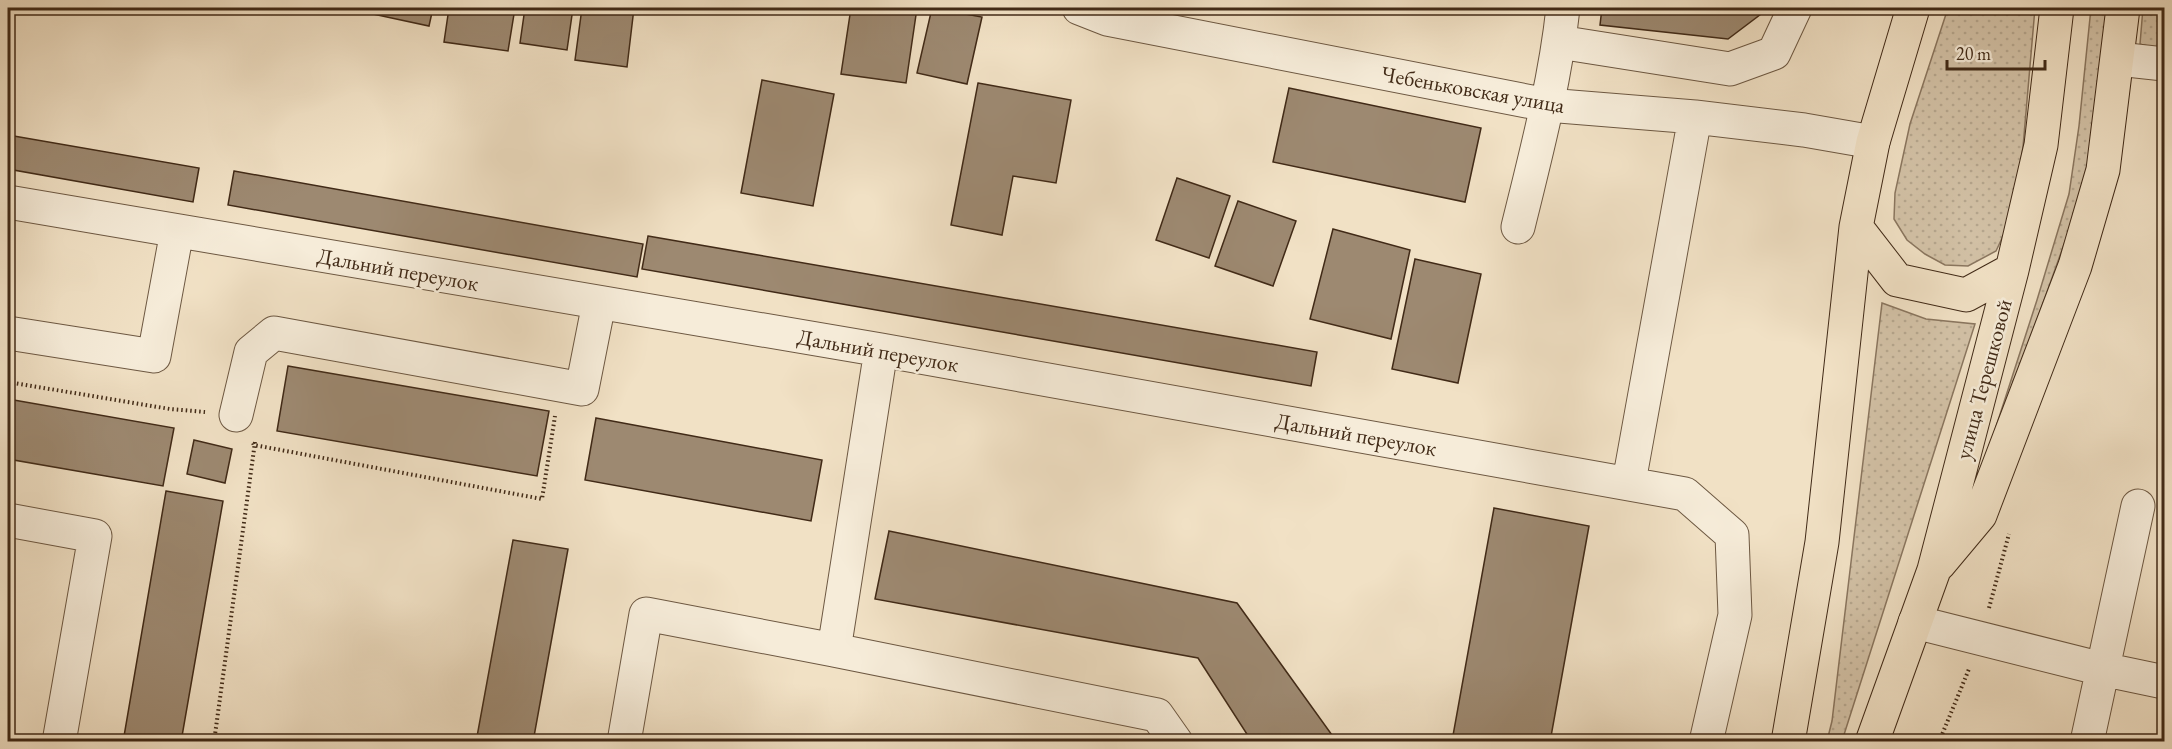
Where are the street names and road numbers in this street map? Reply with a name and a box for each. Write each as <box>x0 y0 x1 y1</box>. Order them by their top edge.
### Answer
street label: Чебеньковская улица <box>1379 59 1567 120</box>
street label: Дальний переулок <box>315 241 481 298</box>
street label: улица Терешковой <box>1948 295 2019 462</box>
street label: Дальний переулок <box>795 322 961 379</box>
street label: Дальний переулок <box>1273 406 1439 463</box>

